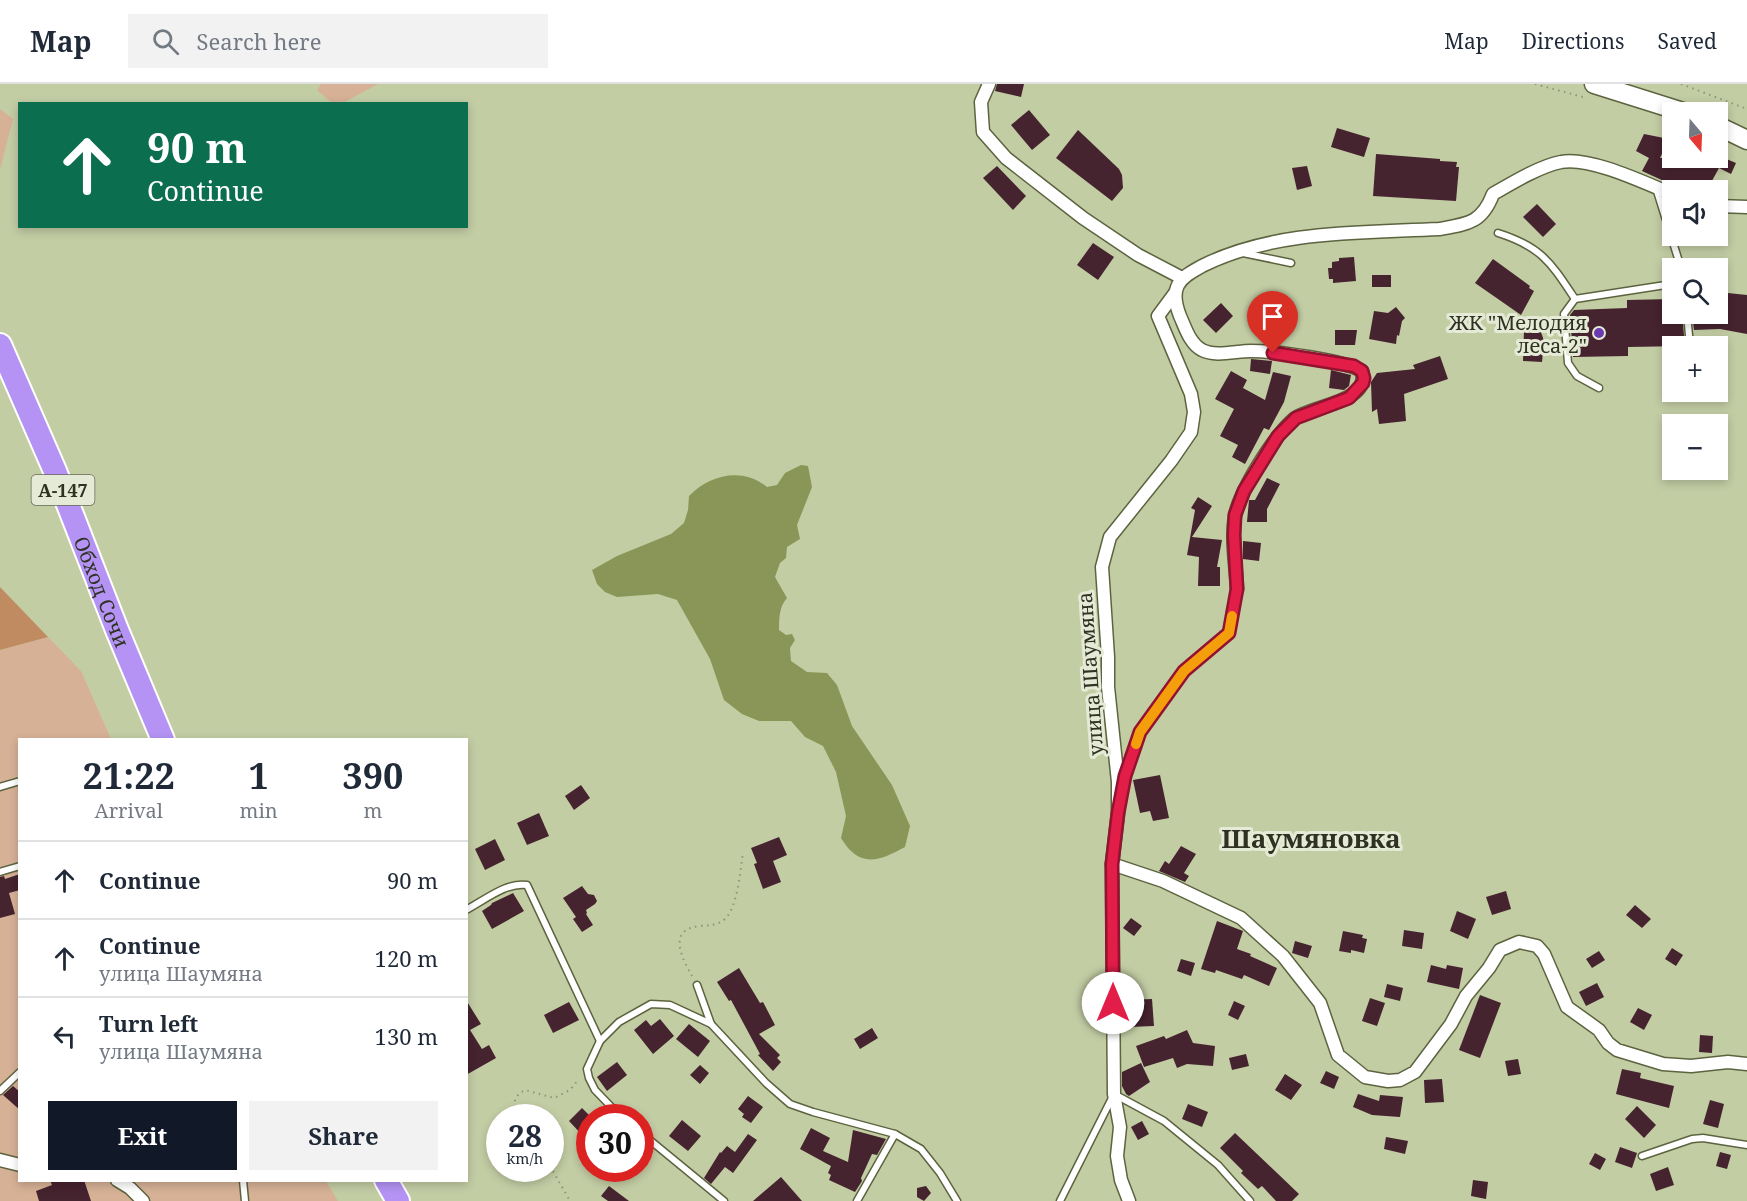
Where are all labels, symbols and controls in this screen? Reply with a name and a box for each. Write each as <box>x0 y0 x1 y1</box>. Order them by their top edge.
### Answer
search box <box>128 14 548 68</box>
text: Map <box>30 22 92 60</box>
icon: search <box>149 25 182 58</box>
text: Search here <box>197 26 321 56</box>
text: Map <box>1444 27 1489 55</box>
text: Directions <box>1522 27 1624 55</box>
text: Saved <box>1657 27 1717 55</box>
north arrow <box>1662 102 1728 168</box>
map controls <box>1662 102 1728 480</box>
text: 90 m <box>147 118 247 175</box>
icon: ahead <box>48 126 126 204</box>
text: Continue <box>147 172 264 209</box>
button: sound <box>1662 180 1728 246</box>
button: search <box>1662 258 1728 324</box>
pin <box>1247 291 1298 353</box>
icon: arrive <box>1256 300 1289 333</box>
place label: ЖК "Мелодия леса-2" <box>1448 309 1587 359</box>
marker: ЖК "Мелодия леса-2" <box>1592 326 1606 340</box>
button: + <box>1662 336 1728 402</box>
button: − <box>1662 414 1728 480</box>
road number: А-147 <box>32 475 94 505</box>
street label: Обход Сочи <box>68 532 136 651</box>
street label: улица Шаумяна <box>1071 591 1109 757</box>
text: 21:22 <box>83 751 175 800</box>
text: 1 <box>248 751 269 800</box>
text: 390 <box>342 751 403 800</box>
text: Arrival <box>95 797 163 824</box>
text: min <box>240 797 278 824</box>
text: m <box>363 797 382 824</box>
district label: Шаумяновка <box>1221 820 1401 856</box>
icon: ahead <box>48 864 81 897</box>
text: Continue <box>99 865 201 895</box>
text: 90 m <box>387 865 438 895</box>
text: Continue <box>99 930 201 960</box>
icon: ahead <box>48 942 81 975</box>
text: 120 m <box>375 943 438 973</box>
text: улица Шаумяна <box>99 960 263 987</box>
position arrow <box>1081 971 1145 1035</box>
text: Turn left <box>99 1008 198 1038</box>
icon: left <box>48 1020 81 1053</box>
text: 130 m <box>375 1021 438 1051</box>
text: улица Шаумяна <box>99 1038 263 1065</box>
button: Exit <box>48 1101 237 1170</box>
button: Share <box>249 1101 438 1170</box>
speed limit sign: 30 <box>576 1104 654 1182</box>
text: 28 <box>508 1115 542 1156</box>
text: km/h <box>507 1148 543 1168</box>

